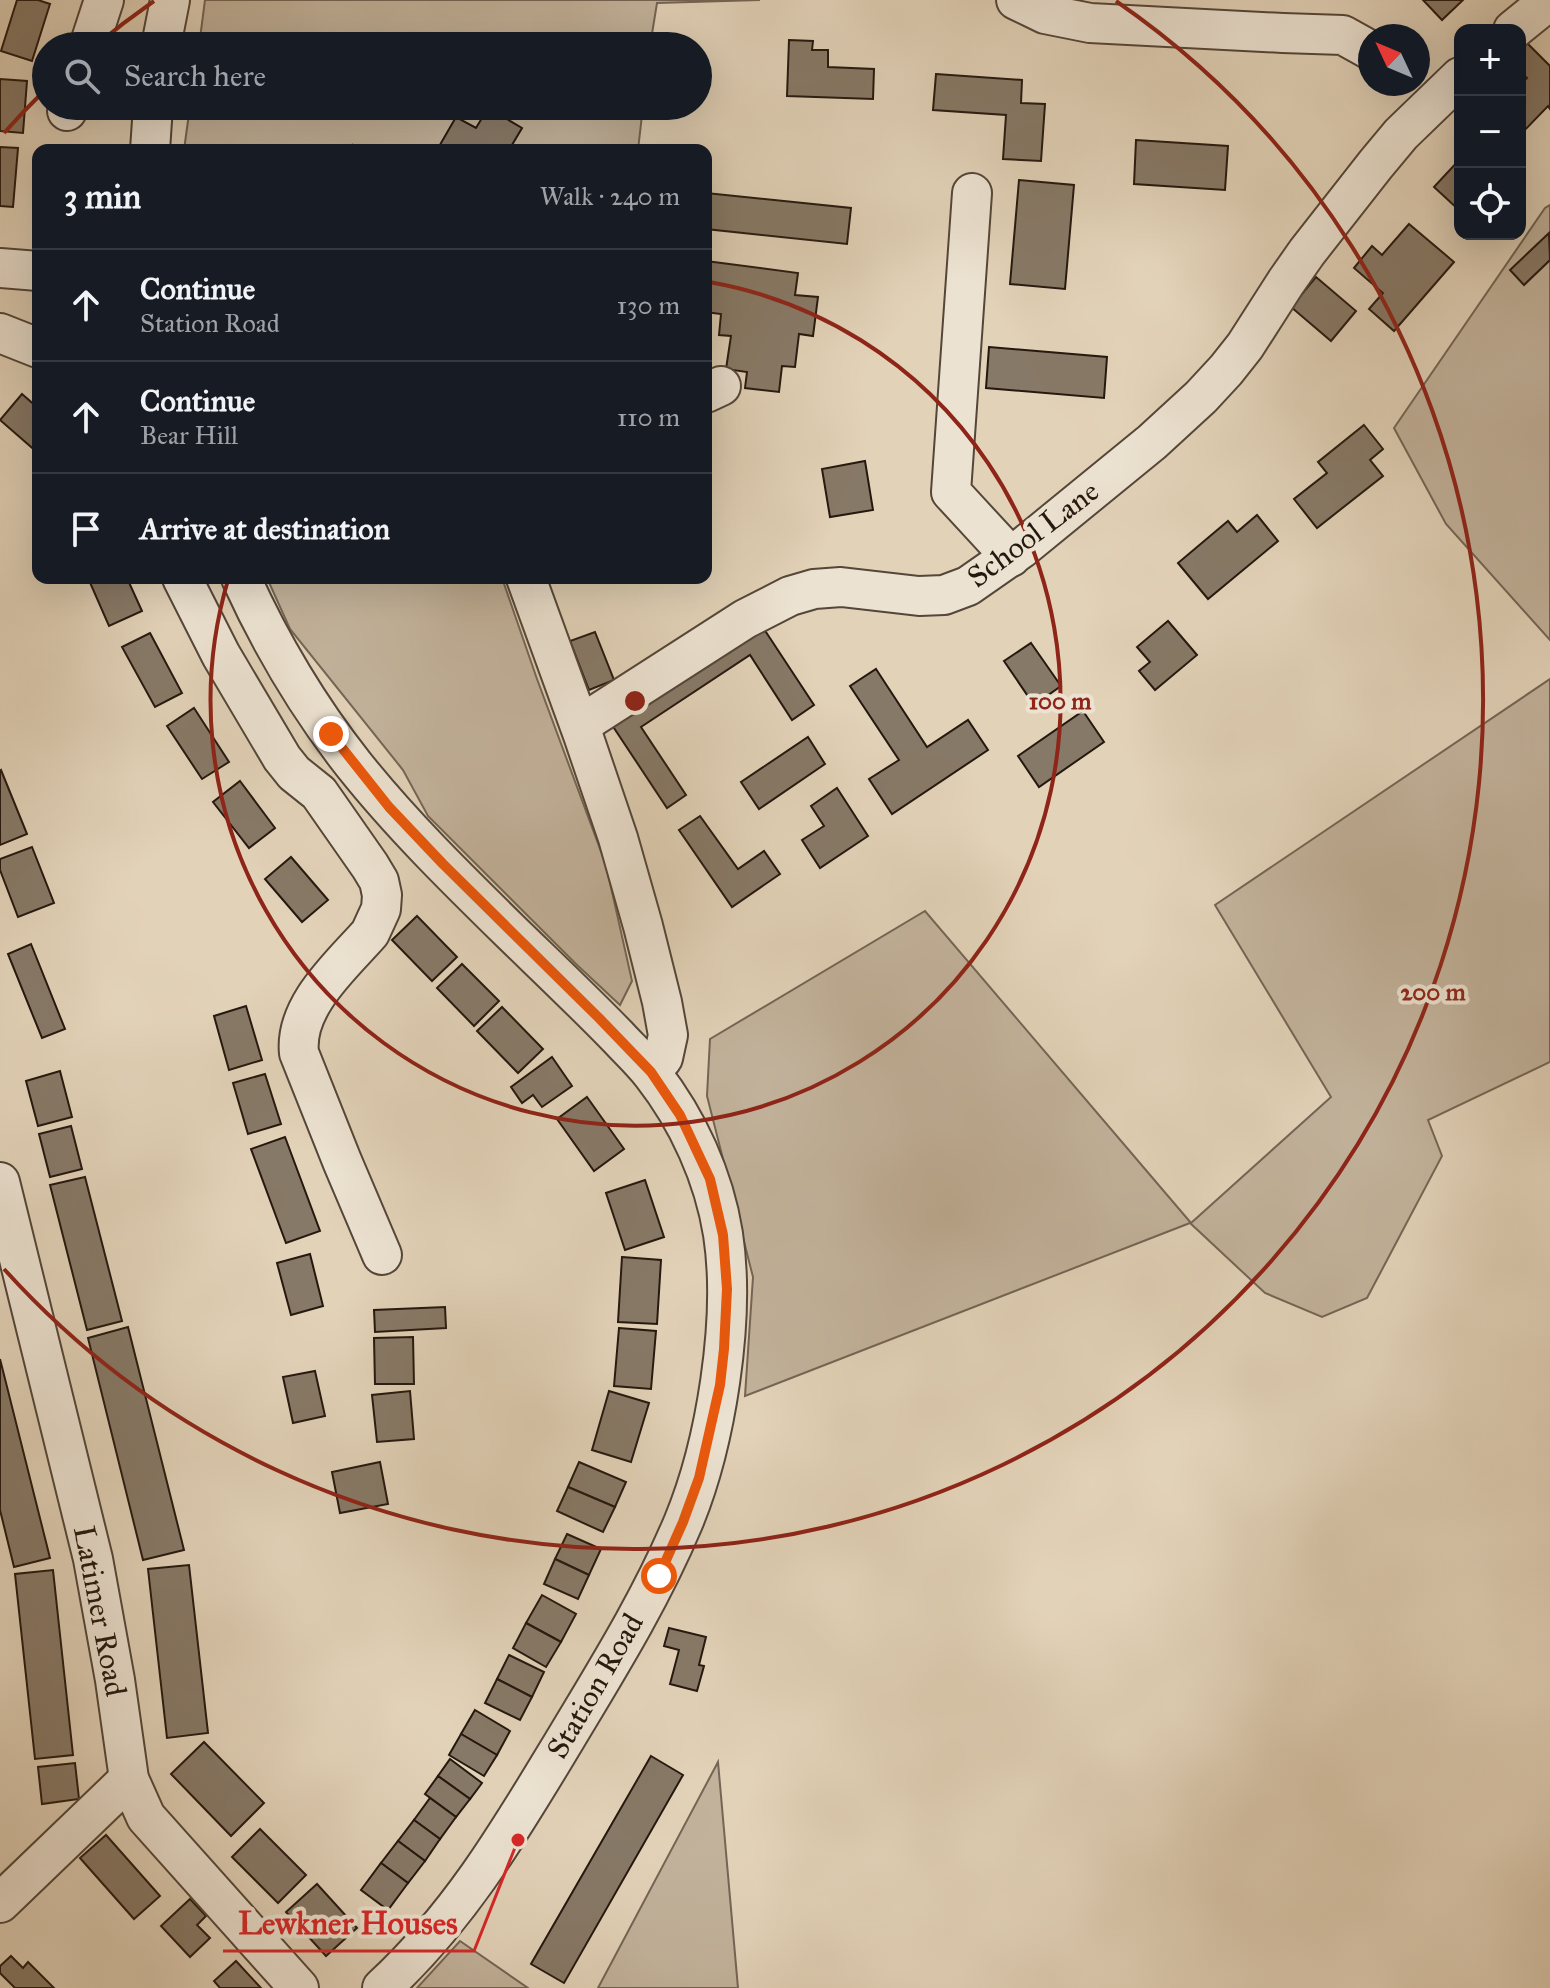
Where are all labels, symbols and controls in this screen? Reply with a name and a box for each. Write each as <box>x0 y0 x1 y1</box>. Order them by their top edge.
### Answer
north arrow <box>1358 24 1430 96</box>
map controls <box>1454 24 1526 240</box>
button: + <box>1454 24 1526 96</box>
search box <box>32 32 712 120</box>
icon: search <box>60 54 104 98</box>
text: Search here <box>124 58 266 94</box>
button: − <box>1454 96 1526 168</box>
button: locate <box>1454 168 1526 240</box>
text: 3 min <box>64 176 141 217</box>
text: Walk · 240 m <box>540 180 680 212</box>
text: Continue <box>140 271 255 307</box>
icon: ahead <box>64 283 108 327</box>
text: 130 m <box>617 289 680 321</box>
text: Station Road <box>140 307 280 339</box>
text: Continue <box>140 383 255 419</box>
icon: ahead <box>64 395 108 439</box>
text: 110 m <box>617 401 680 433</box>
text: Bear Hill <box>140 419 238 451</box>
street label: School Lane <box>960 473 1106 595</box>
icon: arrive <box>64 507 108 551</box>
text: Arrive at destination <box>140 511 390 547</box>
text: 100 m <box>1029 686 1092 716</box>
centre of rings <box>621 687 649 715</box>
route end <box>313 716 349 752</box>
text: 200 m <box>1400 977 1466 1007</box>
street label: Latimer Road <box>66 1523 134 1699</box>
route start <box>641 1558 677 1594</box>
street label: Station Road <box>539 1607 651 1765</box>
callout: Lewkner Houses <box>223 1895 474 1951</box>
text: Lewkner Houses <box>238 1904 458 1943</box>

